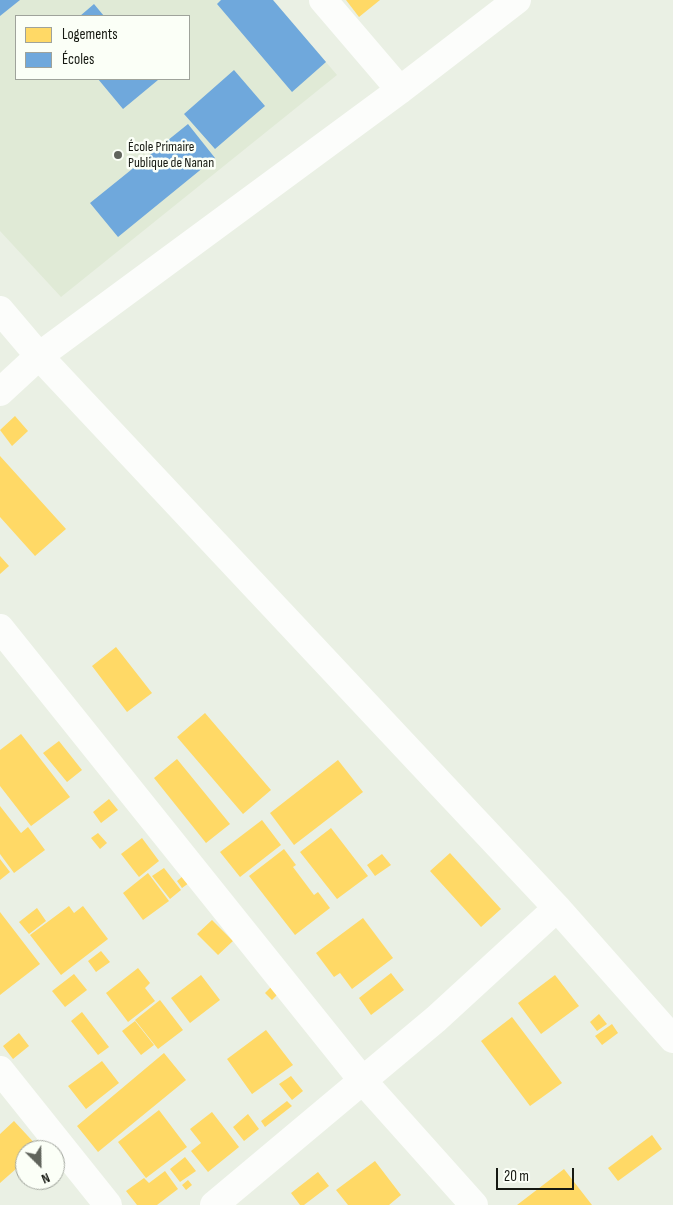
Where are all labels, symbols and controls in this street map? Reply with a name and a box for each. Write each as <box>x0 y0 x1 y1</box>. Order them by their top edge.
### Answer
legend <box>15 15 190 80</box>
text: Logements <box>62 25 118 44</box>
text: Écoles <box>62 50 94 69</box>
place label: École Primaire Publique de Nanan <box>128 139 214 172</box>
marker: École Primaire Publique de Nanan <box>112 149 124 161</box>
north arrow <box>15 1140 65 1190</box>
scale bar <box>498 1158 576 1190</box>
text: 20 m <box>504 1167 529 1186</box>
text: N <box>39 1169 52 1188</box>

